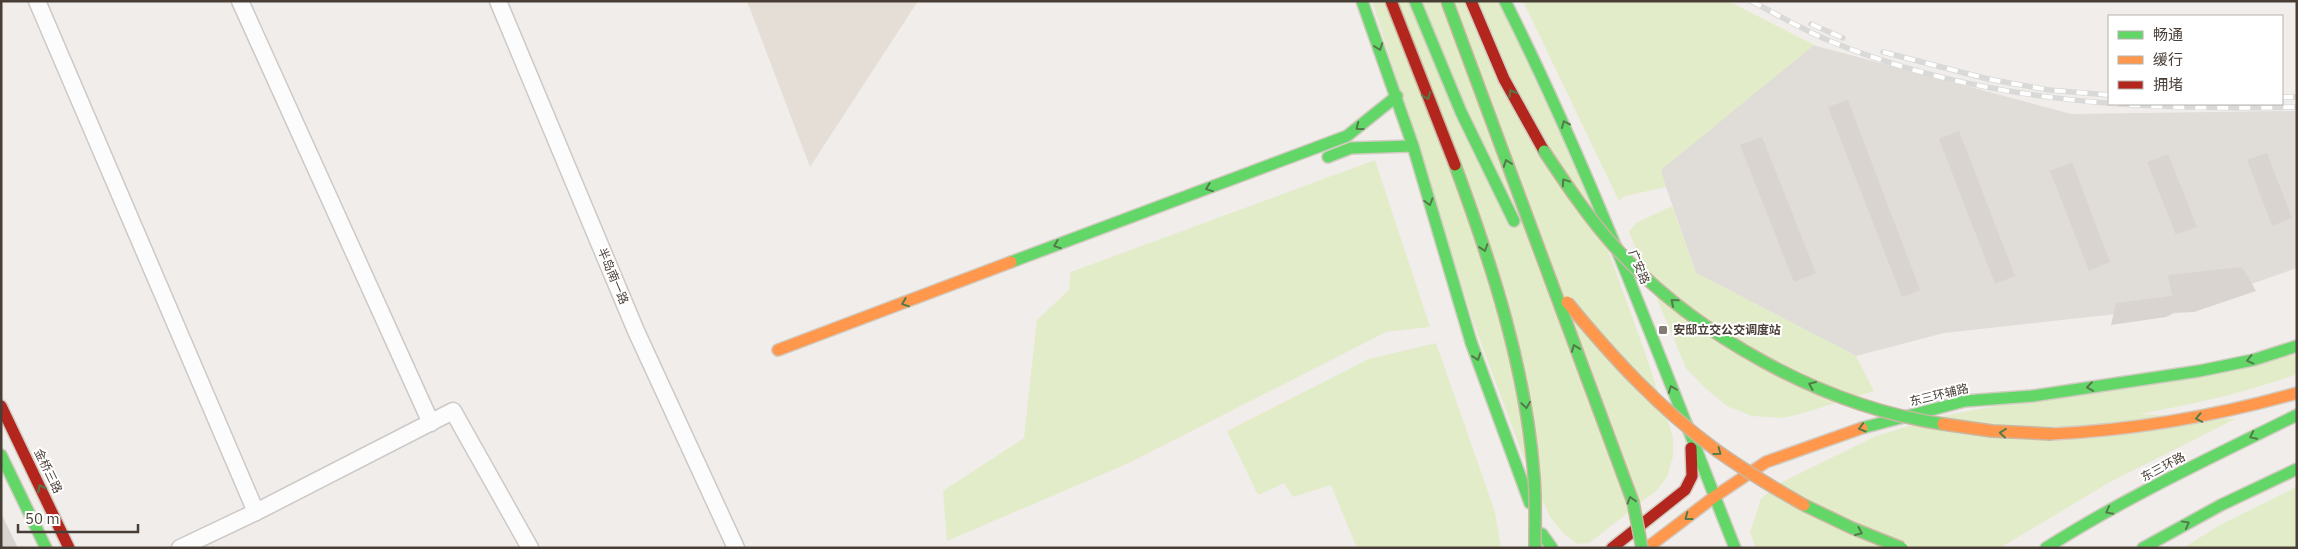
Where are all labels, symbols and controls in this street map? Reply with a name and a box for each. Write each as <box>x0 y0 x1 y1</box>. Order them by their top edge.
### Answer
legend <box>2108 15 2283 105</box>
text: 畅通 <box>2153 25 2183 44</box>
one-way arrow <box>1373 42 1383 51</box>
text: 缓行 <box>2153 50 2183 69</box>
text: 拥堵 <box>2153 75 2183 94</box>
one-way arrow <box>1508 90 1518 99</box>
one-way arrow <box>1421 91 1431 100</box>
one-way arrow <box>1561 120 1572 129</box>
one-way arrow <box>1355 121 1364 130</box>
one-way arrow <box>1503 159 1513 167</box>
one-way arrow <box>1562 178 1571 187</box>
one-way arrow <box>1205 182 1214 192</box>
one-way arrow <box>1423 197 1434 206</box>
one-way arrow <box>1053 239 1061 249</box>
one-way arrow <box>1479 243 1489 251</box>
street label: 半岛南一路 <box>595 245 632 306</box>
street label: 广安路 <box>1626 247 1653 286</box>
one-way arrow <box>901 297 909 307</box>
one-way arrow <box>1670 298 1679 307</box>
place label: 安邸立交公交调度站 <box>1673 322 1781 337</box>
marker: 安邸立交公交调度站 <box>1657 324 1669 336</box>
one-way arrow <box>1571 344 1581 353</box>
one-way arrow <box>1470 352 1481 361</box>
one-way arrow <box>2246 354 2255 365</box>
street label: 东三环辅路 <box>1908 380 1970 409</box>
one-way arrow <box>1808 381 1817 392</box>
one-way arrow <box>2086 382 2094 392</box>
one-way arrow <box>1668 385 1678 393</box>
one-way arrow <box>1520 401 1531 409</box>
one-way arrow <box>2194 412 2203 423</box>
one-way arrow <box>1858 422 1866 432</box>
one-way arrow <box>1999 428 2007 439</box>
one-way arrow <box>2249 430 2258 441</box>
street label: 金桥三路 <box>31 446 66 496</box>
one-way arrow <box>1712 447 1721 455</box>
street label: 东三环路 <box>2138 449 2187 484</box>
one-way arrow <box>37 484 47 493</box>
one-way arrow <box>1627 497 1637 505</box>
scale bar <box>18 502 138 534</box>
one-way arrow <box>2105 505 2114 515</box>
text: 50 m <box>25 509 60 528</box>
one-way arrow <box>1684 511 1694 520</box>
one-way arrow <box>2181 521 2190 531</box>
one-way arrow <box>1854 526 1863 537</box>

